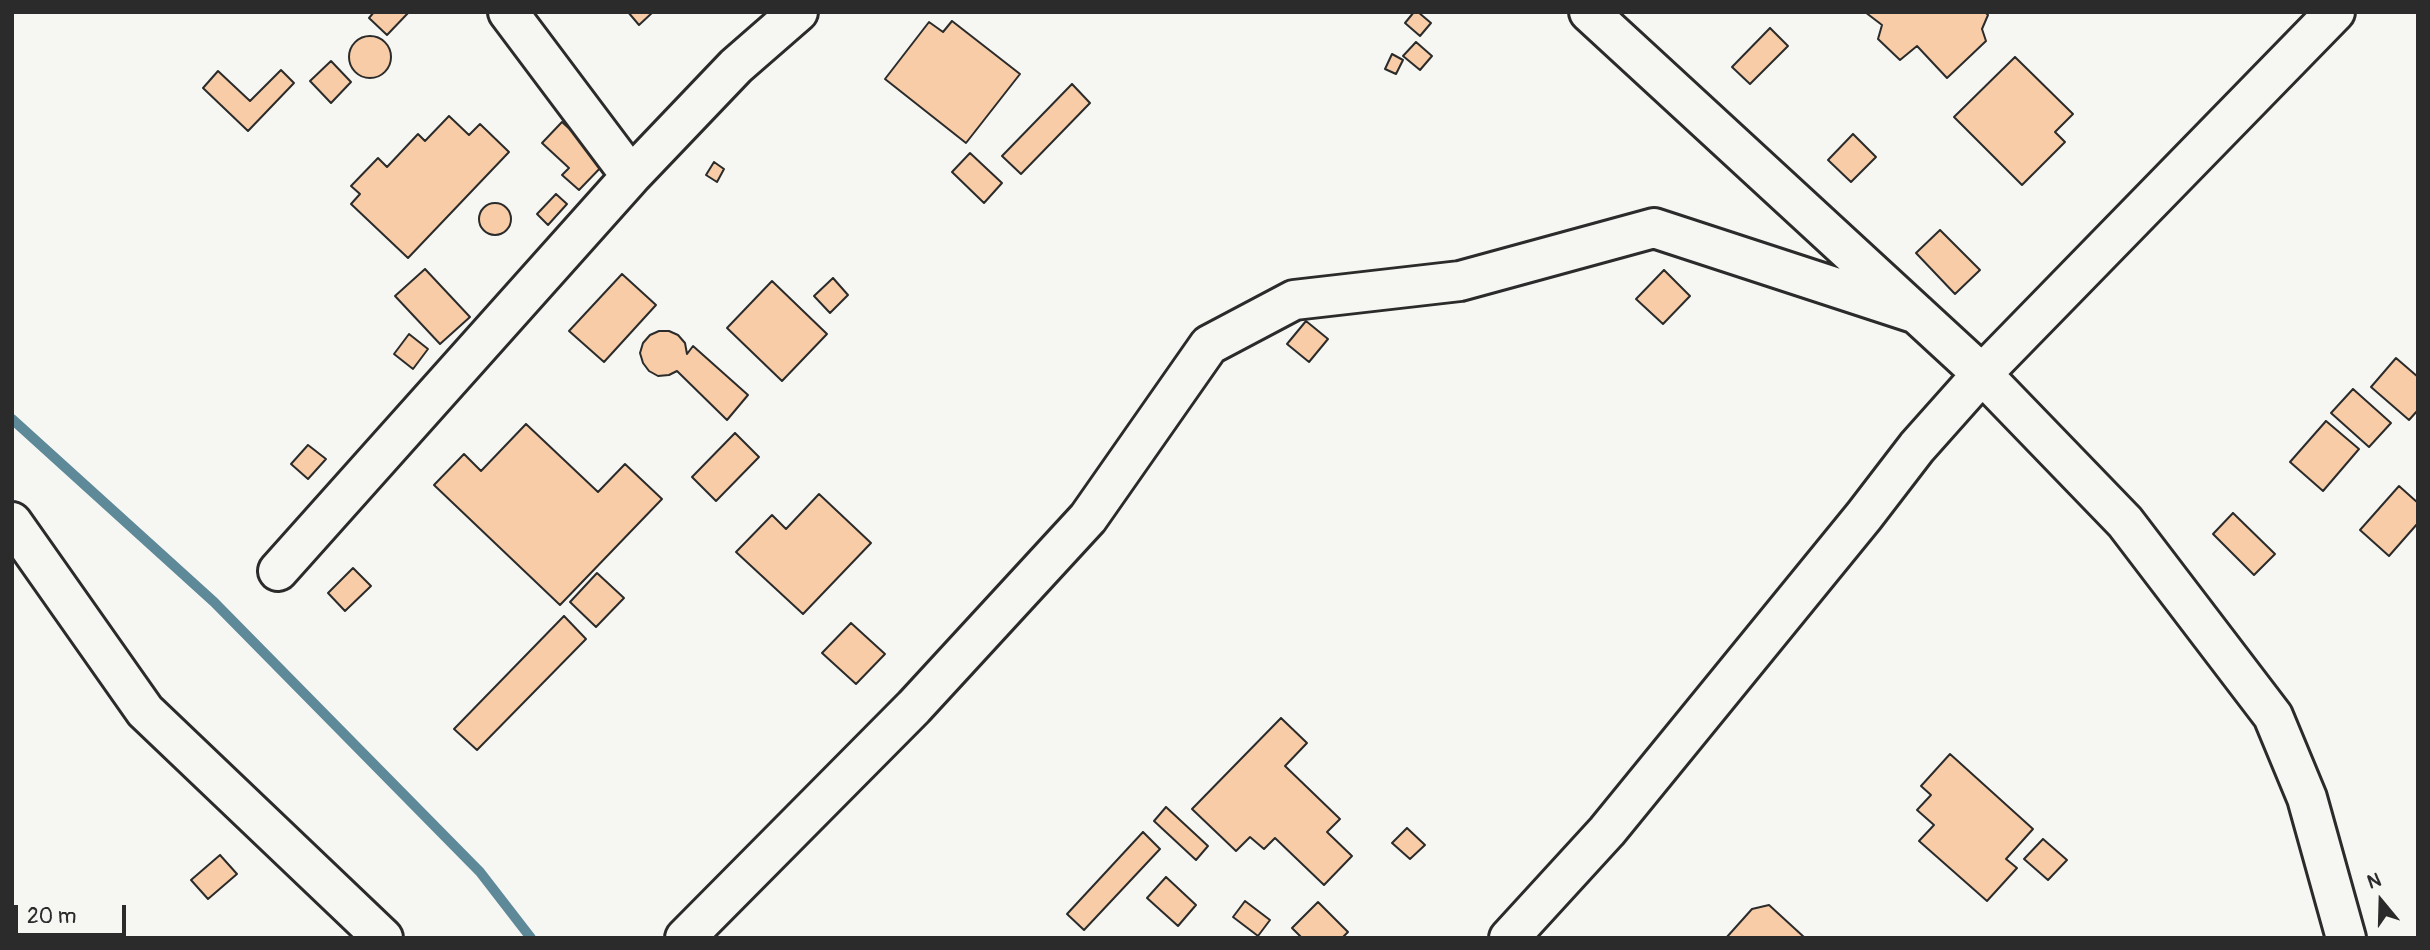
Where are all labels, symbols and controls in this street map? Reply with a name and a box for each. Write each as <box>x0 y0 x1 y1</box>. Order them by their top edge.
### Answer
north arrow <box>2346 866 2416 936</box>
text: N <box>2364 868 2384 895</box>
scale bar <box>18 890 130 934</box>
text: 20 m <box>27 903 76 930</box>

